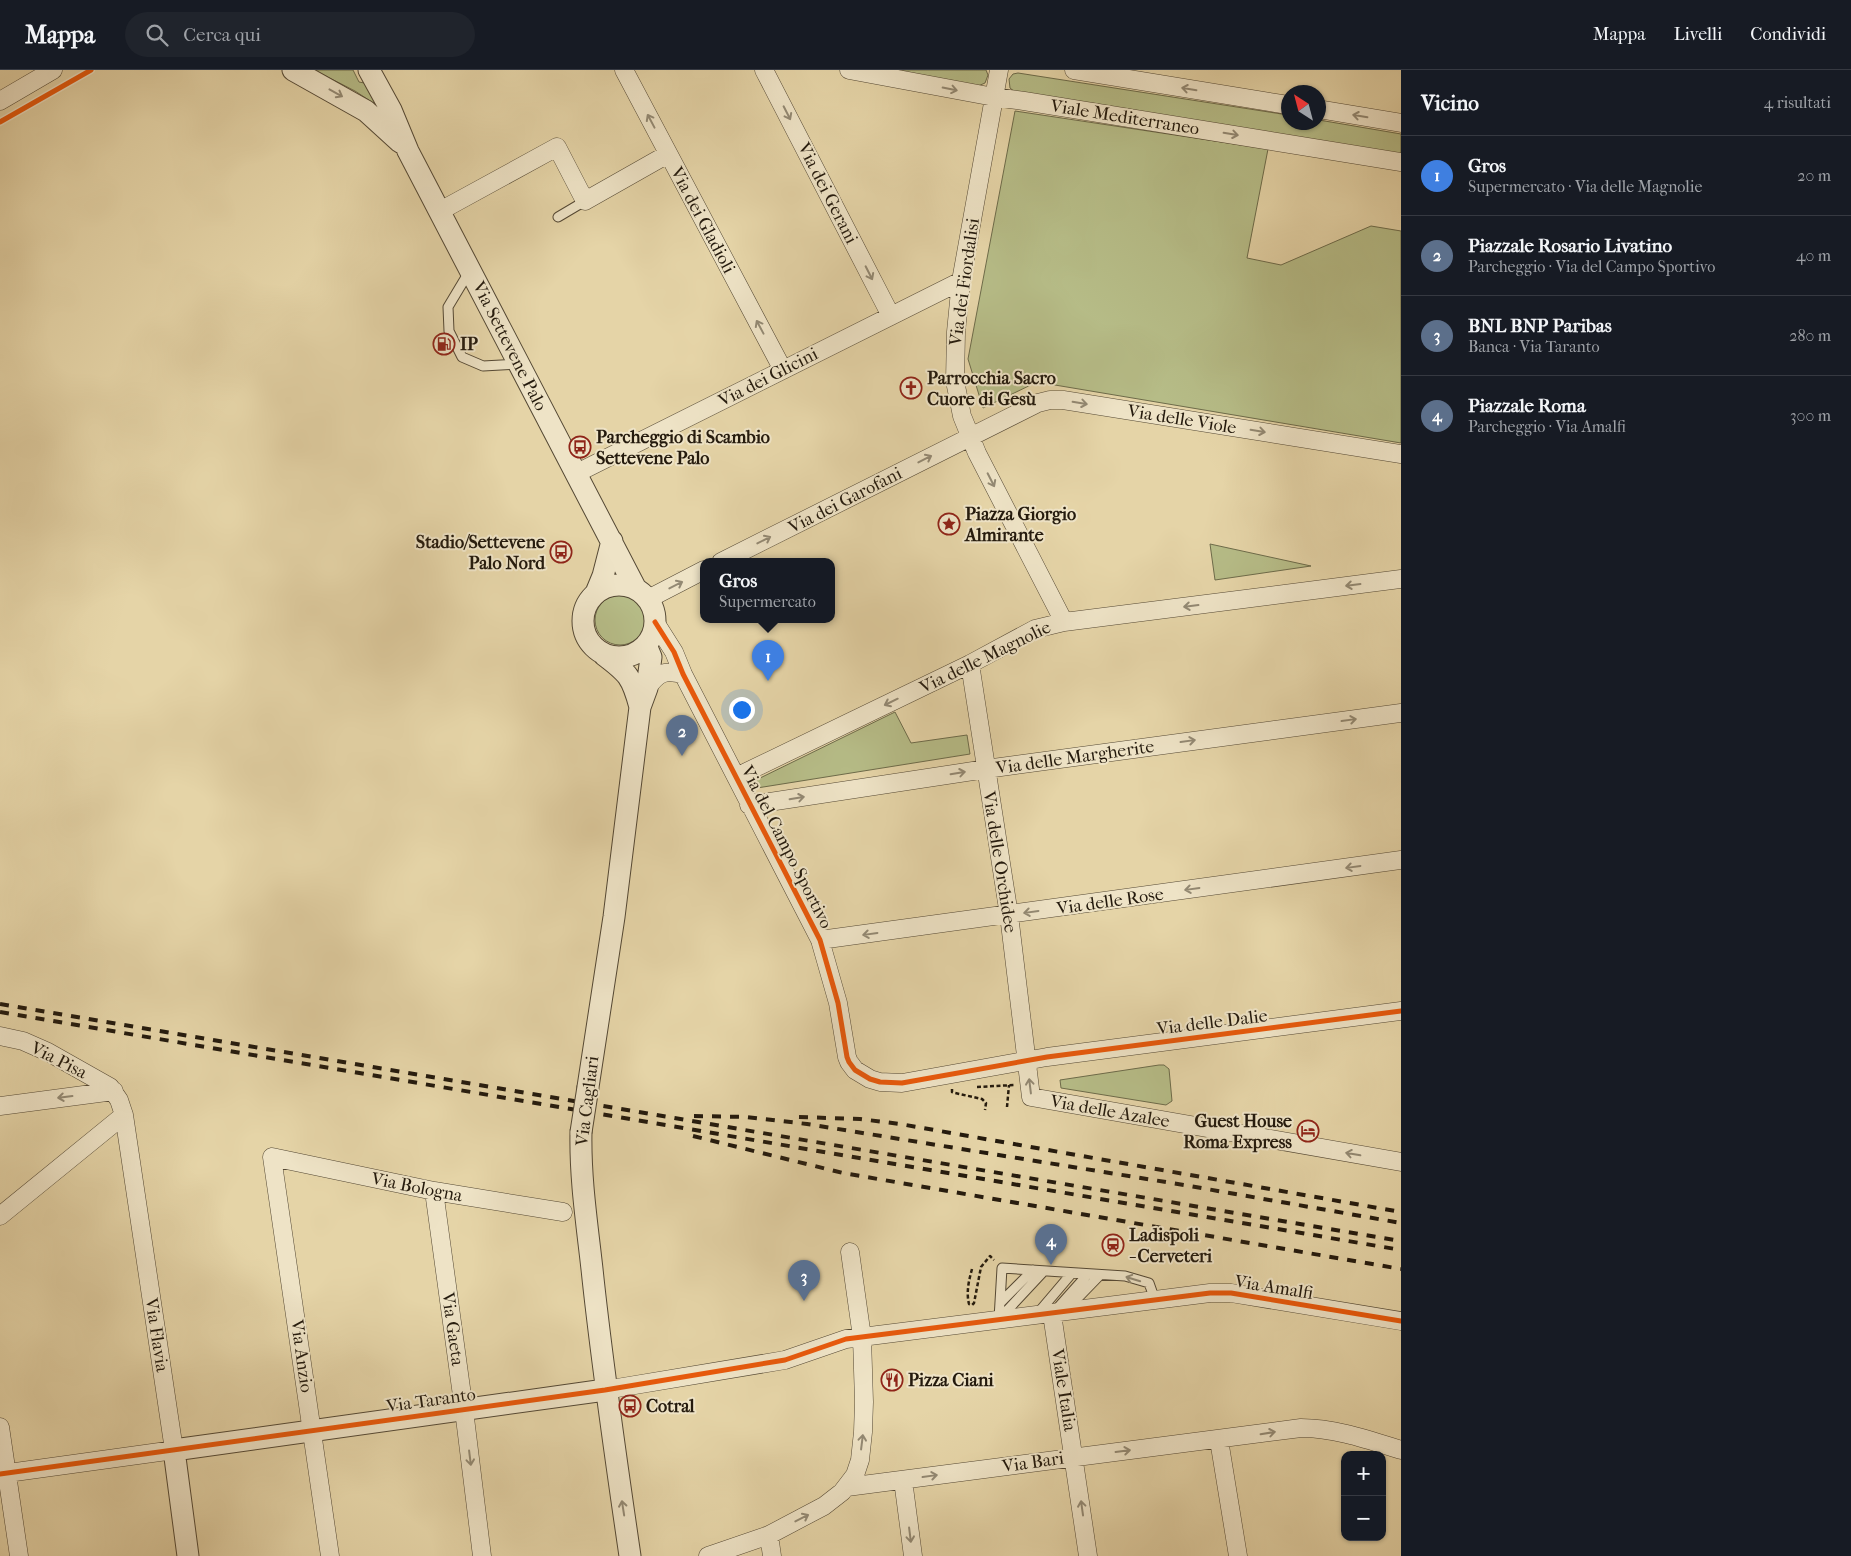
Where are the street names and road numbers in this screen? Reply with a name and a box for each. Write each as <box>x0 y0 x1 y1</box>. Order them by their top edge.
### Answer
street label: Viale Mediterraneo <box>1048 95 1201 140</box>
street label: Via dei Gerani <box>793 138 862 248</box>
street label: Via dei Gladioli <box>665 163 740 278</box>
street label: Via dei Fiordalisi <box>945 216 984 348</box>
street label: Via Settevene Palo <box>467 277 551 415</box>
street label: Via dei Glicini <box>714 343 822 412</box>
street label: Via delle Viole <box>1125 400 1238 438</box>
street label: Via dei Garofani <box>784 462 906 539</box>
street label: Via delle Magnolie <box>915 617 1054 699</box>
street label: Via delle Margherite <box>994 736 1156 779</box>
street label: Via del Campo Sportivo <box>736 761 837 932</box>
street label: Via delle Orchidee <box>978 789 1021 934</box>
street label: Via delle Rose <box>1054 884 1165 920</box>
street label: Via delle Dalie <box>1154 1005 1269 1040</box>
street label: Via Pisa <box>26 1037 91 1084</box>
street label: Via Cagliari <box>571 1054 604 1148</box>
street label: Via delle Azalee <box>1048 1090 1171 1132</box>
street label: Via Bologna <box>369 1168 465 1207</box>
street label: Via Amalfi <box>1232 1271 1315 1304</box>
street label: Via Gaeta <box>437 1290 468 1368</box>
street label: Via Flavia <box>140 1296 173 1374</box>
street label: Via Anzio <box>286 1317 317 1394</box>
street label: Viale Italia <box>1046 1346 1080 1433</box>
street label: Via Taranto <box>384 1384 477 1417</box>
street label: Via Bari <box>1000 1448 1066 1477</box>

